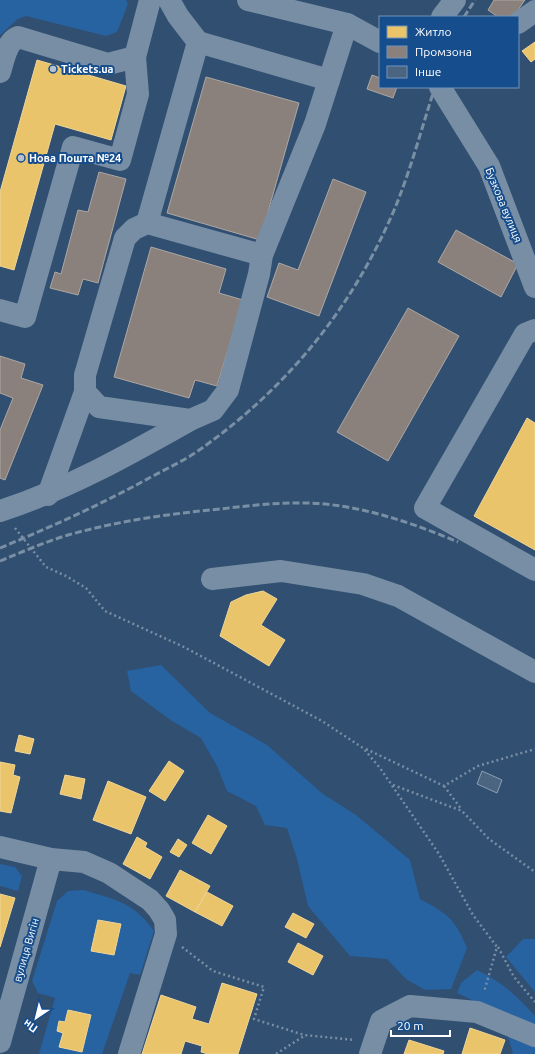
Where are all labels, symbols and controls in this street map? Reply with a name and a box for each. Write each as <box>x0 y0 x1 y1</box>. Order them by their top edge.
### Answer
legend <box>379 16 519 88</box>
text: Житло <box>415 25 452 38</box>
text: Промзона <box>415 45 472 58</box>
place label: Tickets.ua <box>61 63 114 75</box>
marker: Tickets.ua <box>48 64 58 74</box>
text: Інше <box>415 65 441 78</box>
place label: Нова Пошта №24 <box>29 152 121 164</box>
marker: Нова Пошта №24 <box>16 153 26 163</box>
street label: Бузкова вулиця <box>483 166 525 244</box>
street label: вулиця Вигін <box>11 917 41 983</box>
north arrow <box>16 998 56 1038</box>
scale bar <box>391 1012 450 1038</box>
text: Пн <box>21 1017 40 1035</box>
text: 20 m <box>397 1019 424 1032</box>

